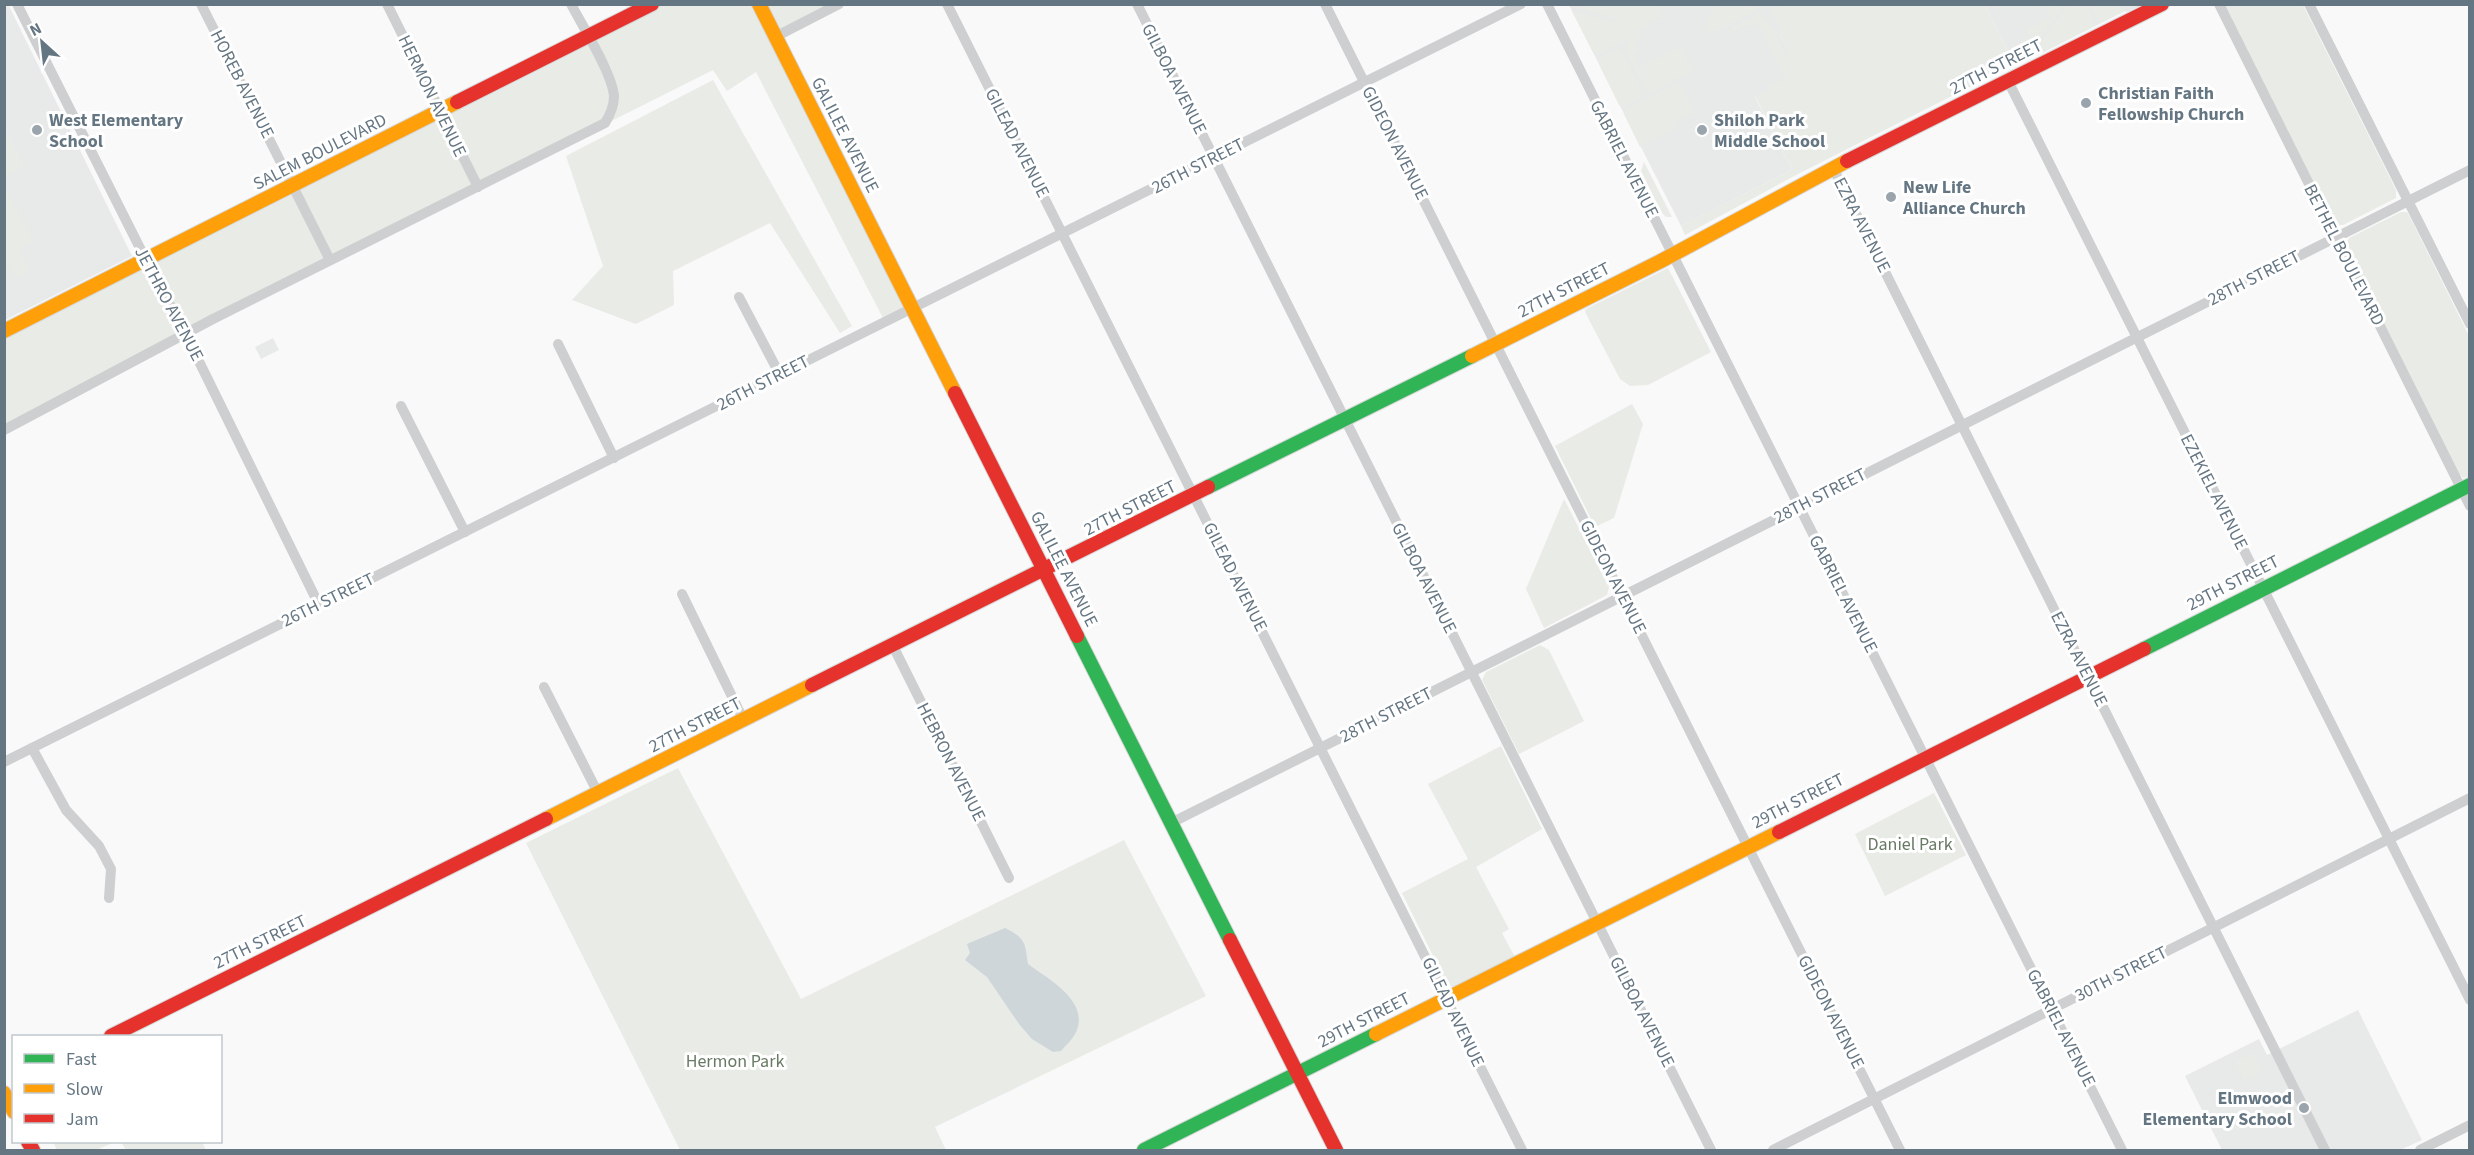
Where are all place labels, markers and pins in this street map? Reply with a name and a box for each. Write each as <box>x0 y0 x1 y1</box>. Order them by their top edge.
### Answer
place label: Christian Faith Fellowship Church <box>2098 81 2244 127</box>
marker: Christian Faith Fellowship Church <box>2079 96 2093 110</box>
place label: West Elementary School <box>49 108 184 154</box>
place label: Shiloh Park Middle School <box>1714 108 1825 154</box>
marker: West Elementary School <box>30 123 44 137</box>
marker: Shiloh Park Middle School <box>1695 123 1709 137</box>
place label: New Life Alliance Church <box>1902 175 2026 221</box>
marker: New Life Alliance Church <box>1884 190 1898 204</box>
place label: Elmwood Elementary School <box>2142 1086 2292 1132</box>
marker: Elmwood Elementary School <box>2297 1101 2311 1115</box>

